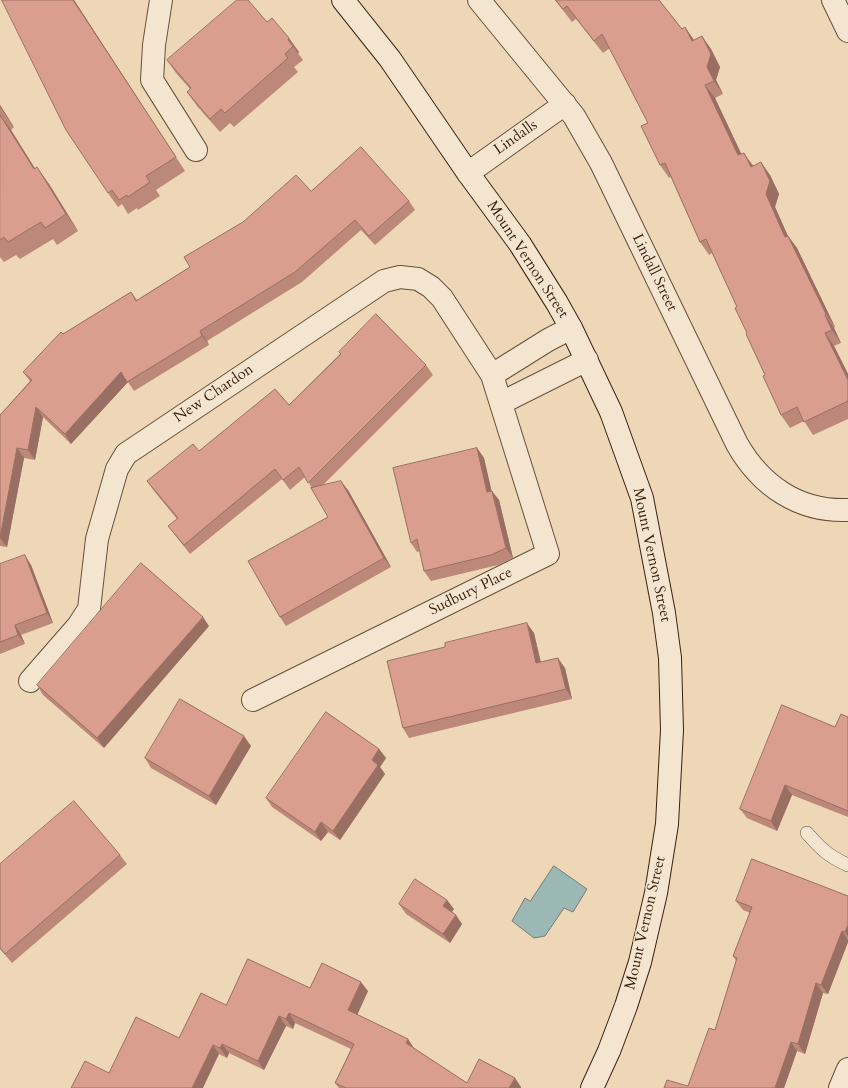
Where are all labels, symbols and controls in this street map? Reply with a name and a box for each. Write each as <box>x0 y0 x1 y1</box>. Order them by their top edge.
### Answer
street label: Lindalls <box>491 117 541 159</box>
street label: Mount Vernon Street <box>482 198 572 322</box>
street label: Lindall Street <box>627 231 681 315</box>
street label: New Chardon <box>171 361 257 427</box>
street label: Mount Vernon Street <box>628 486 674 624</box>
street label: Sudbury Place <box>426 564 516 620</box>
street label: Mount Vernon Street <box>622 855 670 991</box>

